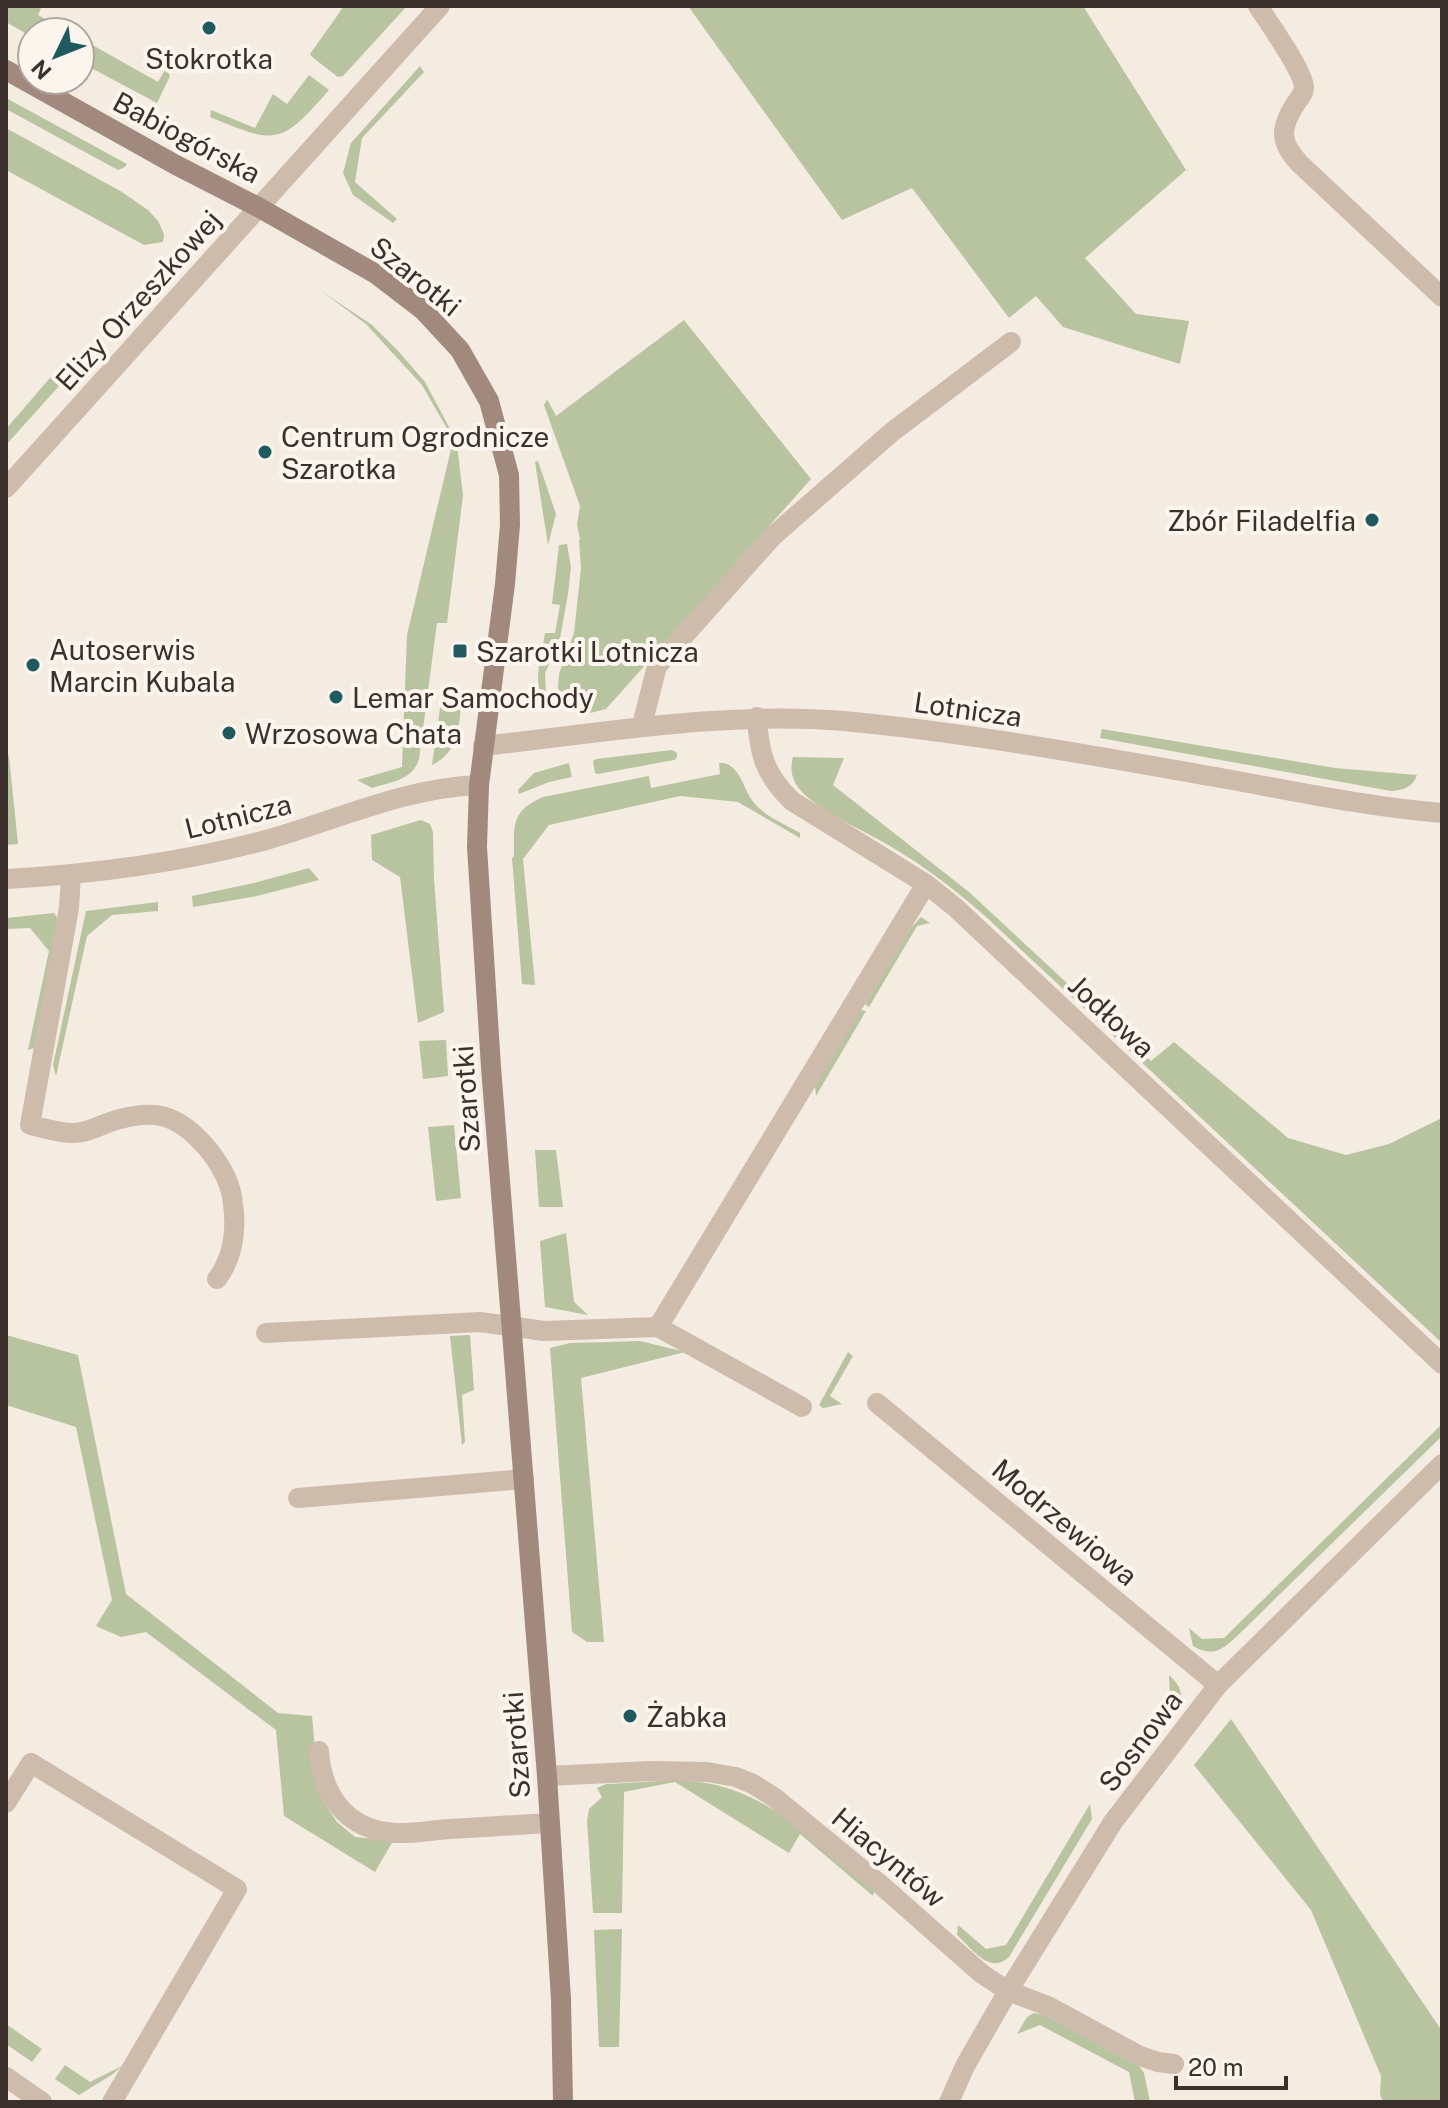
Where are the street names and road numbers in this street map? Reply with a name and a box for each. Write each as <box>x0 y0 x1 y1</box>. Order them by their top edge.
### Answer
street label: Babiogórska <box>108 84 266 190</box>
street label: Elizy Orzeszkowej <box>49 203 227 397</box>
street label: Szarotki <box>364 229 468 323</box>
street label: Lotnicza <box>912 685 1024 733</box>
street label: Lotnicza <box>181 787 295 845</box>
street label: Jodłowa <box>1062 968 1162 1064</box>
street label: Szarotki <box>446 1044 486 1154</box>
street label: Modrzewiowa <box>986 1452 1144 1592</box>
street label: Sosnowa <box>1091 1684 1189 1798</box>
street label: Szarotki <box>496 1690 536 1800</box>
street label: Hiacyntów <box>826 1800 952 1914</box>

